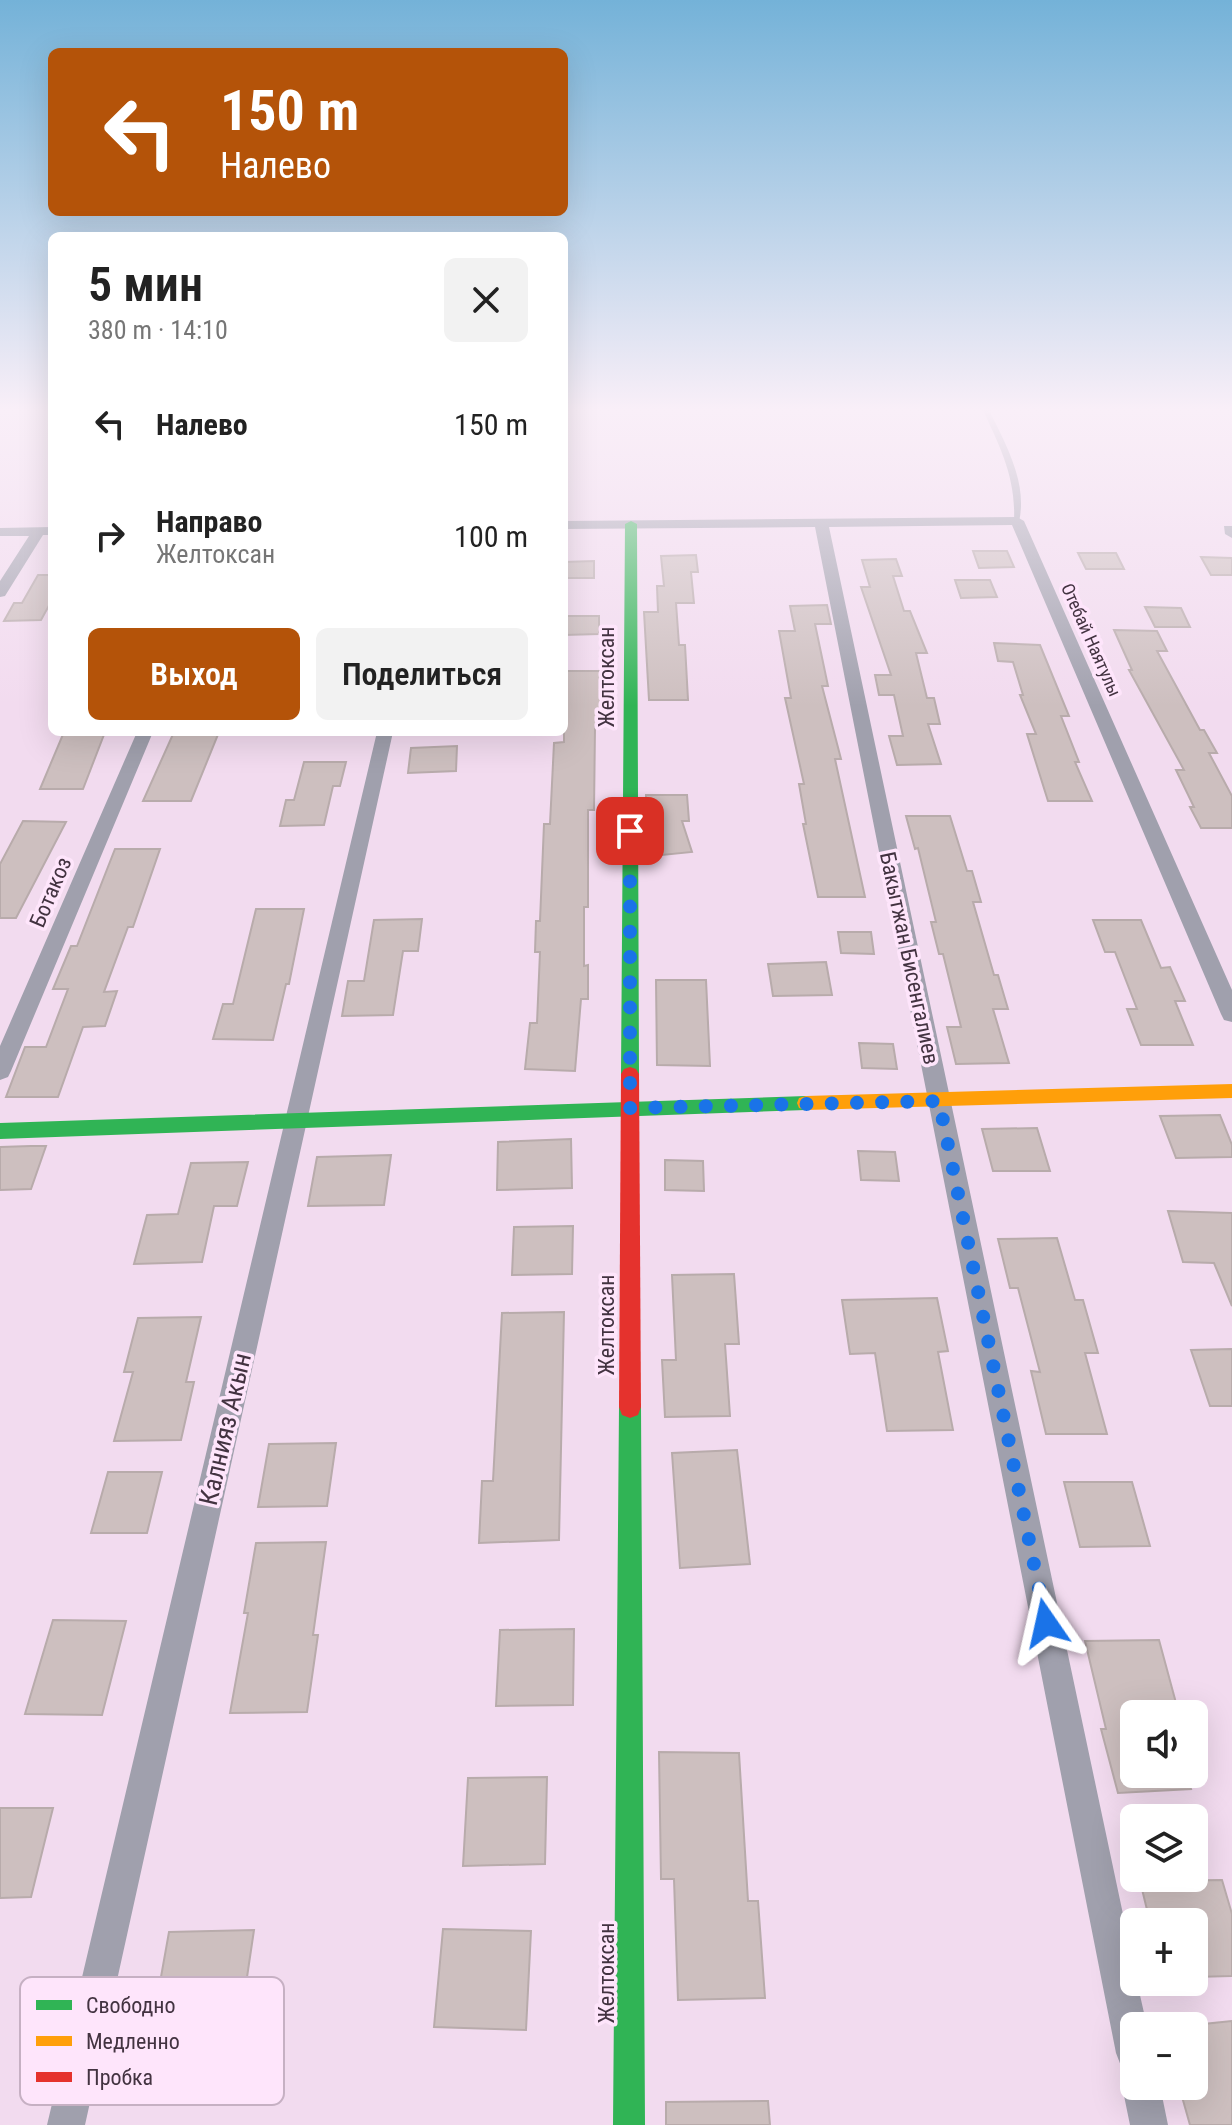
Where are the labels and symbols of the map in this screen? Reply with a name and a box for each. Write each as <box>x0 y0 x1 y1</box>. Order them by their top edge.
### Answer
street label: Отебай Наятулы <box>1057 580 1126 700</box>
street label: Желтоксан <box>594 627 619 727</box>
pin <box>596 797 664 865</box>
street label: Бакытжан Бисенгалиев <box>875 850 944 1067</box>
street label: Ботакоз <box>25 853 76 931</box>
street label: Желтоксан <box>594 1275 619 1375</box>
street label: Калнияз Акын <box>193 1350 257 1508</box>
position arrow <box>1004 1581 1088 1665</box>
street label: Желтоксан <box>594 1923 619 2023</box>
legend <box>20 1977 284 2105</box>
text: Свободно <box>86 1993 176 2018</box>
text: Медленно <box>86 2029 180 2054</box>
text: Пробка <box>86 2065 153 2090</box>

